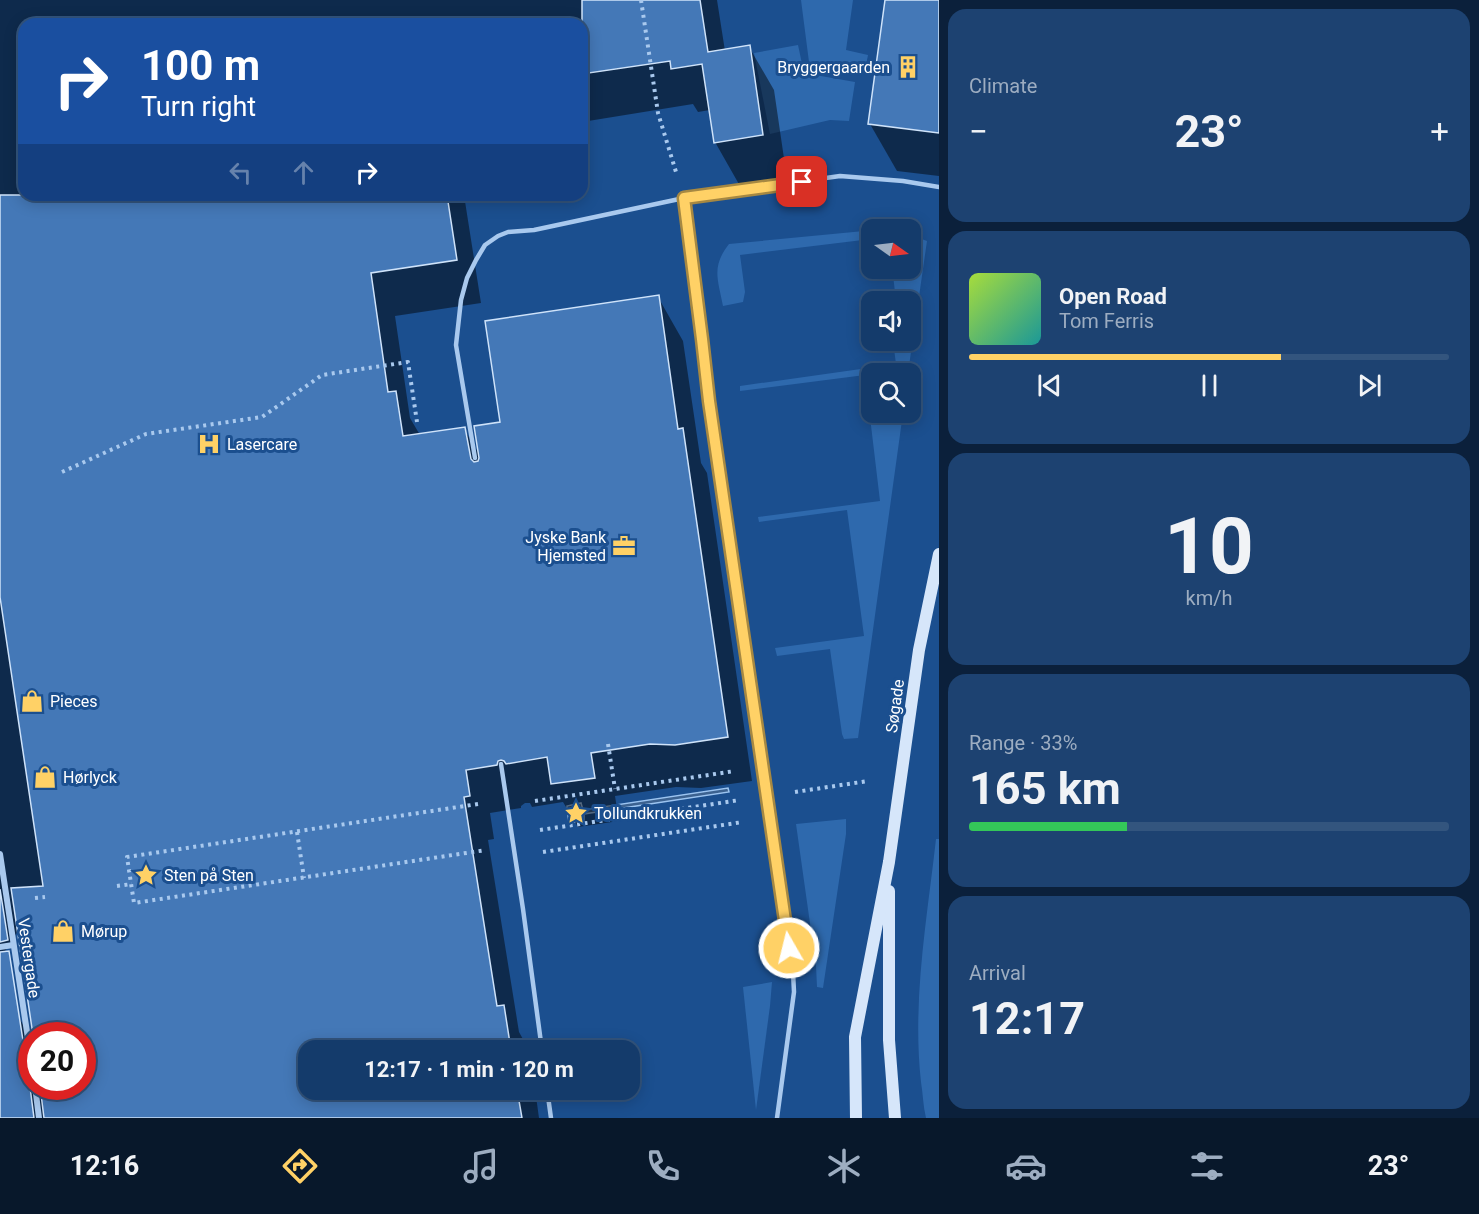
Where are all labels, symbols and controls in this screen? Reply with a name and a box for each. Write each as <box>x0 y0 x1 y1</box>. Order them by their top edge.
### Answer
text: 100 m <box>141 41 260 90</box>
icon: right <box>42 42 120 120</box>
building icon: Bryggergaarden <box>895 54 921 80</box>
place label: Bryggergaarden <box>777 58 890 77</box>
text: Climate <box>969 74 1037 98</box>
text: Turn right <box>141 91 256 123</box>
text: 23° <box>1174 105 1244 158</box>
text: − <box>969 112 988 151</box>
text: + <box>1430 112 1449 151</box>
icon: left <box>224 156 257 189</box>
icon: ahead <box>287 156 320 189</box>
icon: right <box>350 156 383 189</box>
pin <box>776 156 827 207</box>
icon: arrive <box>785 165 818 198</box>
north arrow <box>861 219 921 279</box>
map controls <box>861 219 921 423</box>
text: Open Road <box>1059 284 1167 309</box>
button: sound <box>861 291 921 351</box>
text: Tom Ferris <box>1059 309 1154 333</box>
button: search <box>861 363 921 423</box>
icon: previous <box>1033 369 1066 402</box>
icon: pause <box>1193 369 1226 402</box>
icon: next <box>1353 369 1386 402</box>
hospital icon: Lasercare <box>196 431 222 457</box>
place label: Lasercare <box>227 435 297 454</box>
text: 10 <box>1164 501 1254 592</box>
place label: Jyske Bank Hjemsted <box>525 528 607 565</box>
office icon: Jyske Bank Hjemsted <box>611 533 637 559</box>
text: km/h <box>1186 586 1232 610</box>
street label: Søgade <box>882 678 908 734</box>
shop icon: Pieces <box>19 688 45 714</box>
place label: Pieces <box>50 692 98 711</box>
text: Range · 33% <box>969 731 1077 755</box>
text: 165 km <box>969 762 1121 815</box>
shop icon: Hørlyck <box>32 764 58 790</box>
place label: Hørlyck <box>63 768 118 787</box>
place icon: Tollundkrukken <box>563 800 589 826</box>
place label: Tollundkrukken <box>594 804 702 823</box>
place icon: Sten på Sten <box>133 862 159 888</box>
place label: Sten på Sten <box>164 866 254 885</box>
position arrow <box>757 916 821 980</box>
street label: Vestergade <box>14 917 44 999</box>
shop icon: Mørup <box>50 918 76 944</box>
place label: Mørup <box>81 922 127 941</box>
text: Arrival <box>969 961 1026 985</box>
text: 12:17 <box>969 992 1085 1045</box>
speed limit sign: 20 <box>18 1022 96 1100</box>
text: 12:17 · 1 min · 120 m <box>364 1057 574 1082</box>
icon: directions <box>279 1145 321 1187</box>
icon: music <box>460 1145 502 1187</box>
icon: phone <box>642 1145 684 1187</box>
icon: climate <box>823 1145 865 1187</box>
icon: car <box>1005 1145 1047 1187</box>
icon: filters <box>1186 1145 1228 1187</box>
text: 12:16 <box>70 1150 139 1182</box>
text: 23° <box>1368 1150 1409 1182</box>

